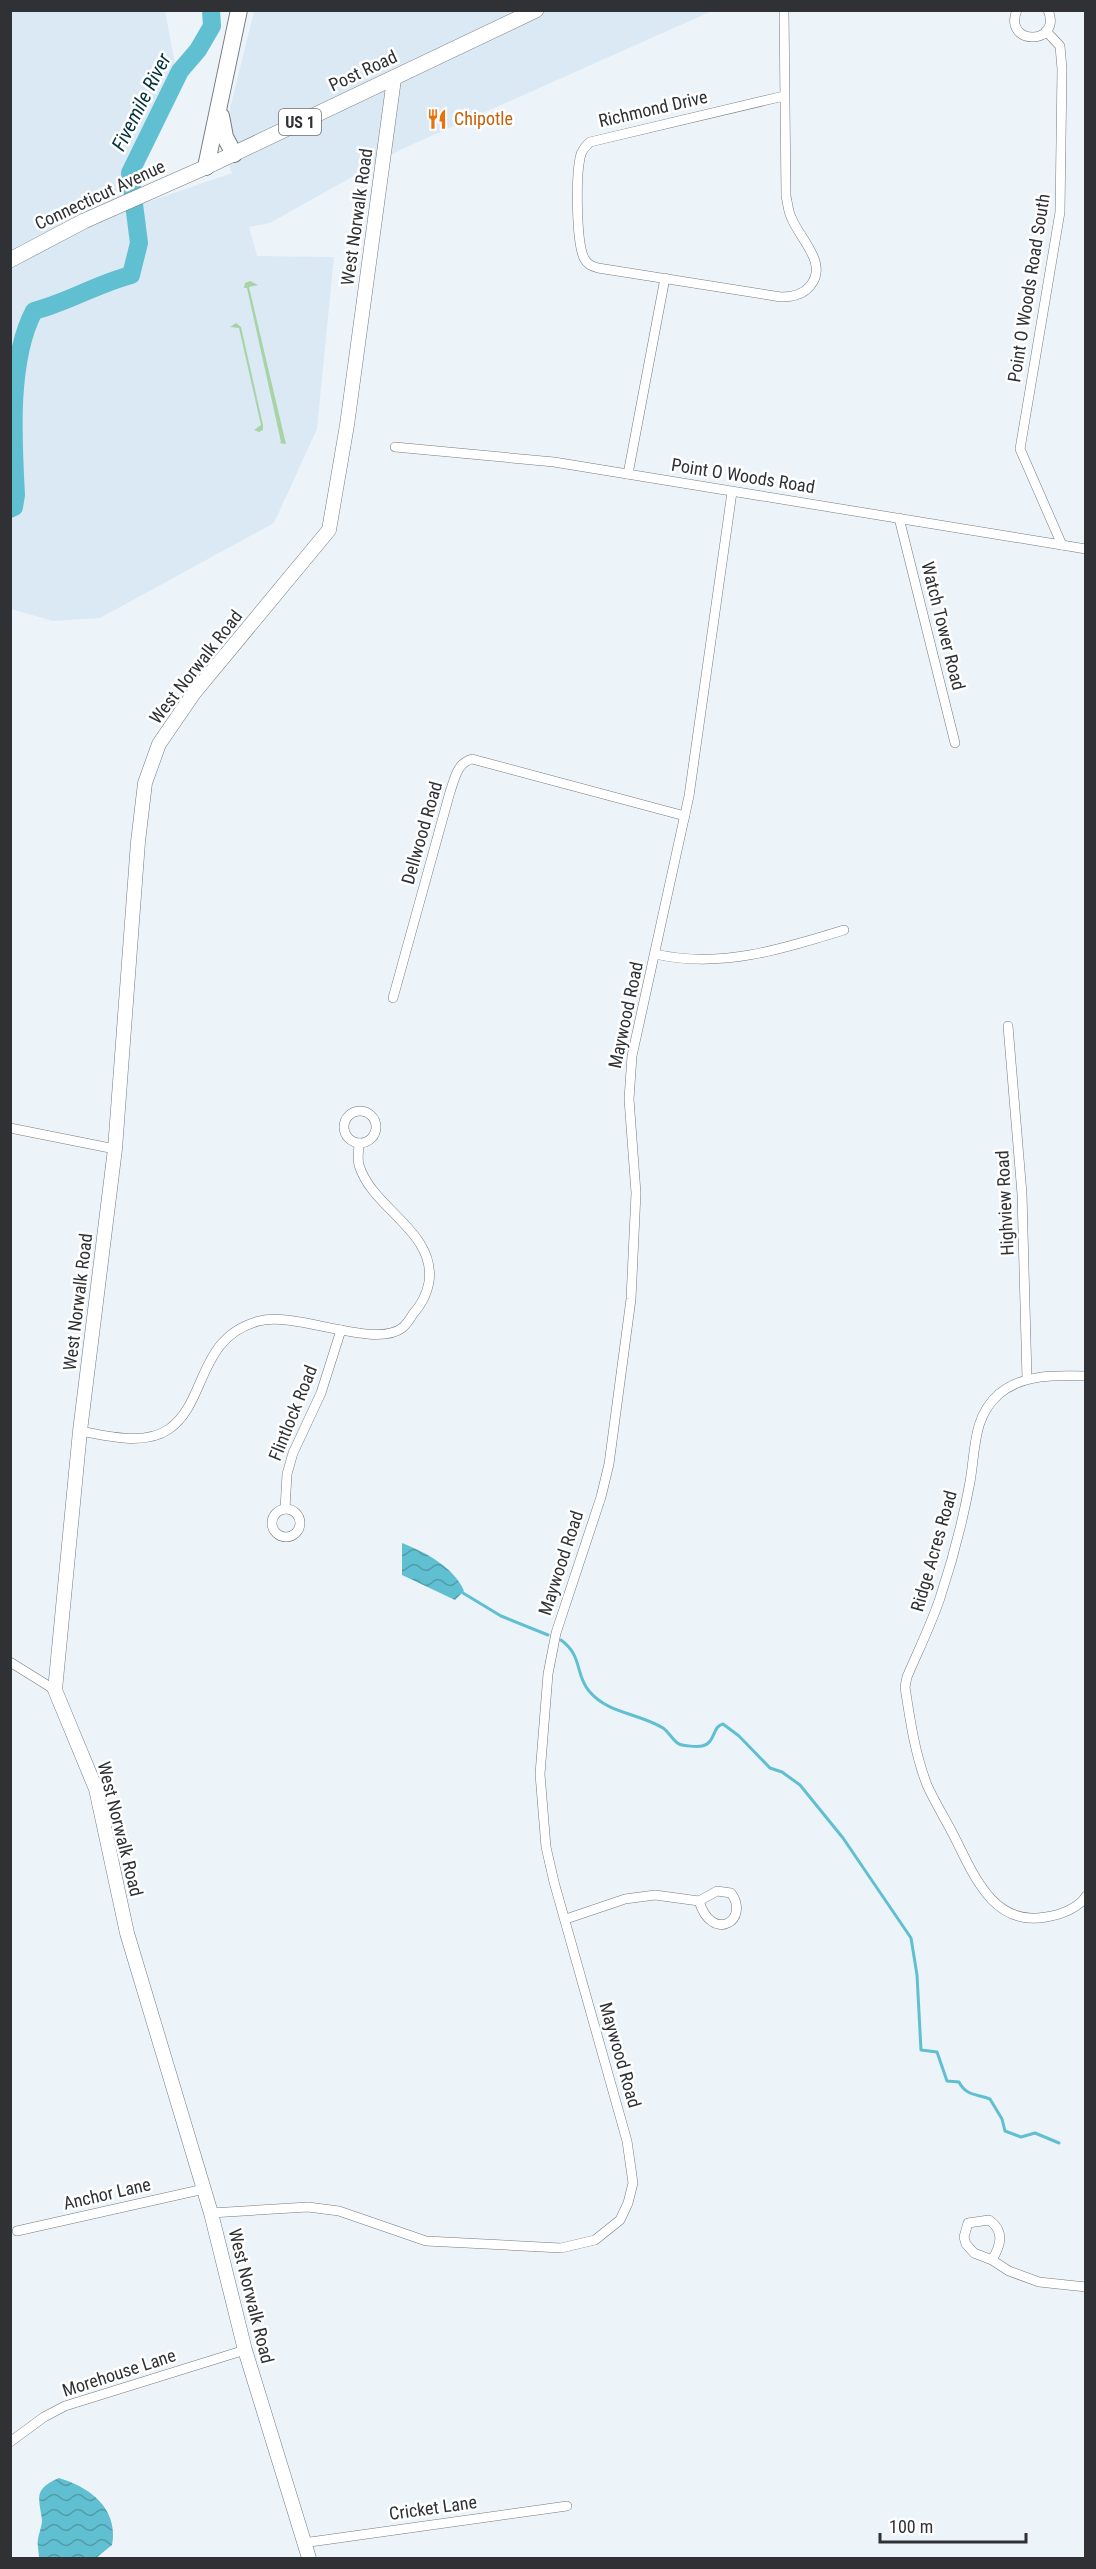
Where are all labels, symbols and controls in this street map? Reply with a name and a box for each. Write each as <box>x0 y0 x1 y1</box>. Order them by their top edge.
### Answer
street label: Post Road <box>325 46 400 95</box>
water label: Fivemile River <box>106 48 176 155</box>
street label: Richmond Drive <box>596 86 709 131</box>
restaurant icon: Chipotle <box>425 107 449 131</box>
place label: Chipotle <box>454 108 513 129</box>
road number: US 1 <box>279 109 321 135</box>
street label: West Norwalk Road <box>336 147 377 287</box>
street label: Connecticut Avenue <box>31 155 168 234</box>
street label: Point O Woods Road South <box>1003 192 1054 384</box>
street label: Point O Woods Road <box>670 454 816 497</box>
street label: Watch Tower Road <box>917 559 970 692</box>
street label: West Norwalk Road <box>145 606 246 728</box>
street label: Dellwood Road <box>397 779 446 887</box>
street label: Maywood Road <box>604 960 647 1070</box>
street label: Highview Road <box>991 1150 1018 1256</box>
street label: West Norwalk Road <box>59 1232 96 1372</box>
street label: Flintlock Road <box>264 1362 321 1463</box>
street label: Ridge Acres Road <box>906 1488 961 1614</box>
street label: Maywood Road <box>534 1508 587 1618</box>
street label: West Norwalk Road <box>94 1759 147 1898</box>
street label: Maywood Road <box>595 2000 646 2110</box>
street label: Anchor Lane <box>61 2173 153 2214</box>
street label: West Norwalk Road <box>225 2226 278 2365</box>
street label: Morehouse Lane <box>60 2344 178 2401</box>
street label: Cricket Lane <box>388 2491 478 2524</box>
scale bar <box>880 2506 1026 2544</box>
text: 100 m <box>889 2516 933 2537</box>

